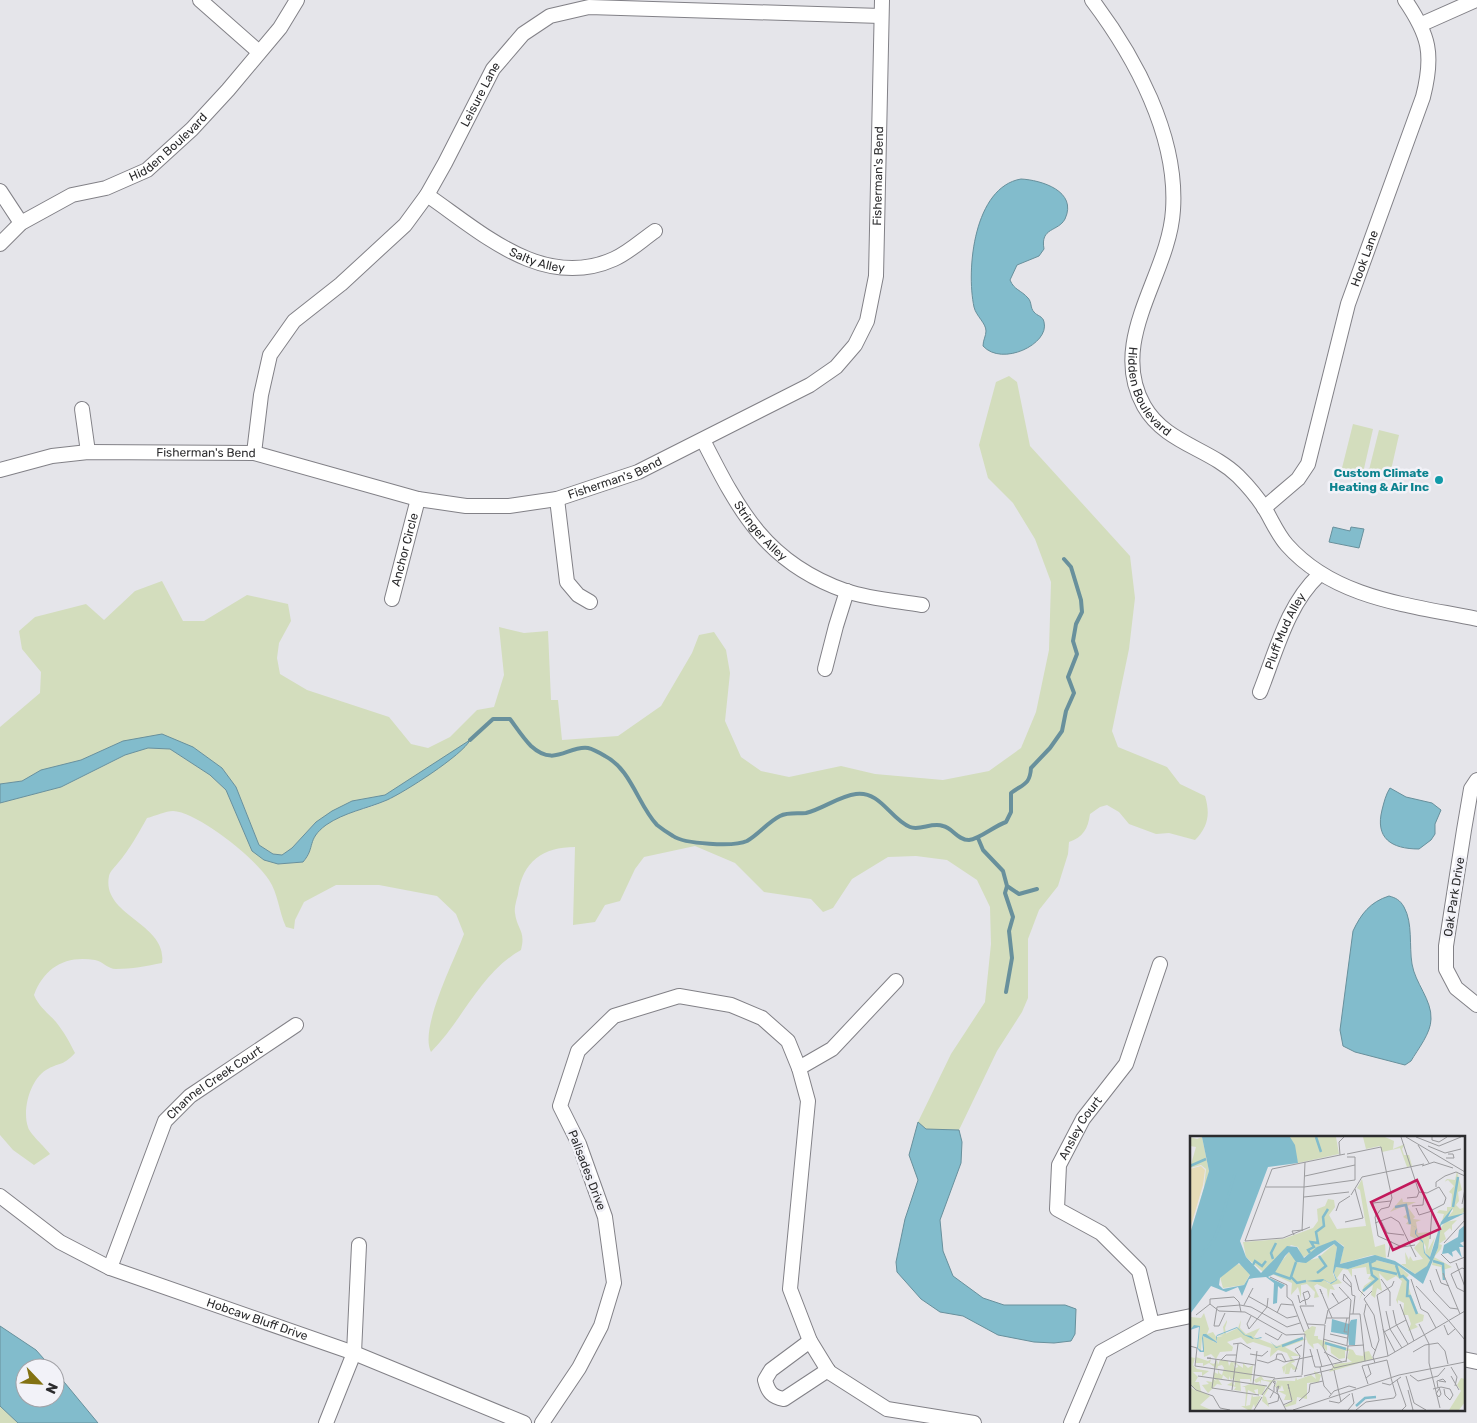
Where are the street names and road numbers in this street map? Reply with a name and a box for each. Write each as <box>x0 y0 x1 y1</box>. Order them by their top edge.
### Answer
street label: Leisure Lane <box>458 59 503 129</box>
street label: Hidden Boulevard <box>127 110 210 184</box>
street label: Fisherman's Bend <box>870 126 886 226</box>
street label: Hook Lane <box>1348 228 1381 289</box>
street label: Salty Alley <box>507 245 566 275</box>
street label: Hidden Boulevard <box>1125 346 1174 439</box>
street label: Fisherman's Bend <box>156 445 256 460</box>
street label: Fisherman's Bend <box>566 454 664 502</box>
street label: Stringer Alley <box>731 498 790 564</box>
street label: Anchor Circle <box>389 511 421 588</box>
street label: Pluff Mud Alley <box>1262 590 1309 671</box>
street label: Oak Park Drive <box>1441 856 1467 938</box>
street label: Channel Creek Court <box>164 1042 265 1122</box>
street label: Ansley Court <box>1056 1094 1105 1162</box>
street label: Palisades Drive <box>565 1128 609 1212</box>
street label: Hobcaw Bluff Drive <box>205 1295 310 1344</box>

